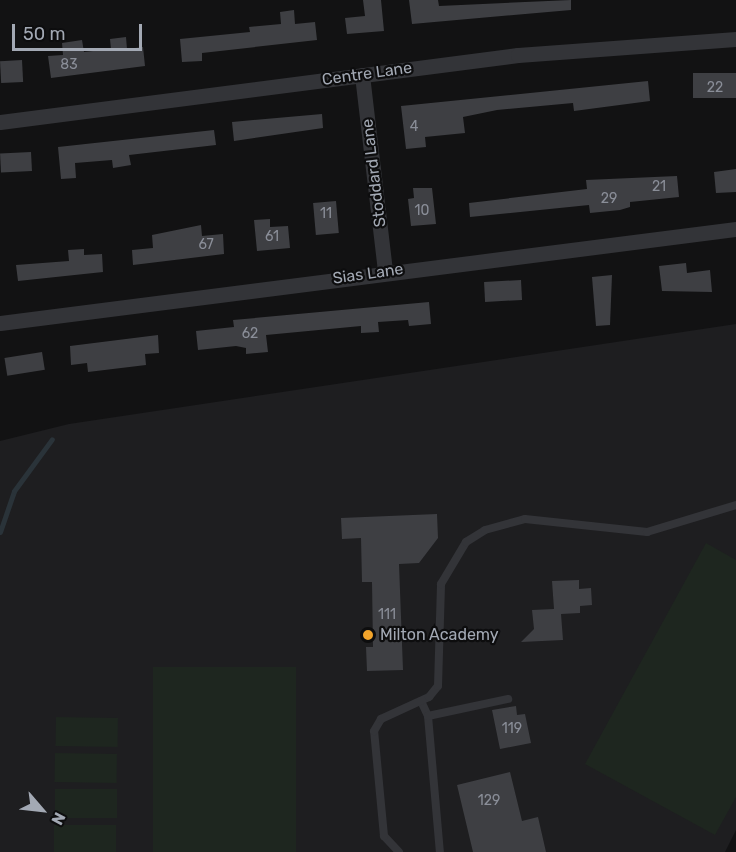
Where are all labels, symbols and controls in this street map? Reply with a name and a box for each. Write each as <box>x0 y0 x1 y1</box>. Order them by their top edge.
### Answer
scale bar <box>15 12 146 50</box>
text: 50 m <box>23 23 66 45</box>
house number: 83 <box>60 57 78 73</box>
street label: Centre Lane <box>321 58 413 90</box>
house number: 22 <box>707 80 723 96</box>
street label: Stoddard Lane <box>358 118 390 228</box>
house number: 4 <box>410 119 418 135</box>
house number: 21 <box>652 179 666 195</box>
house number: 29 <box>601 191 617 207</box>
house number: 10 <box>415 203 429 219</box>
house number: 11 <box>320 206 332 222</box>
house number: 61 <box>265 229 279 245</box>
house number: 67 <box>198 237 214 253</box>
street label: Sias Lane <box>331 260 405 288</box>
house number: 62 <box>242 326 258 342</box>
house number: 111 <box>378 607 396 623</box>
place label: Milton Academy <box>380 625 499 645</box>
marker: Milton Academy <box>361 628 375 642</box>
house number: 119 <box>502 721 522 737</box>
north arrow <box>12 780 72 840</box>
house number: 129 <box>478 793 500 809</box>
text: N <box>47 809 69 828</box>

